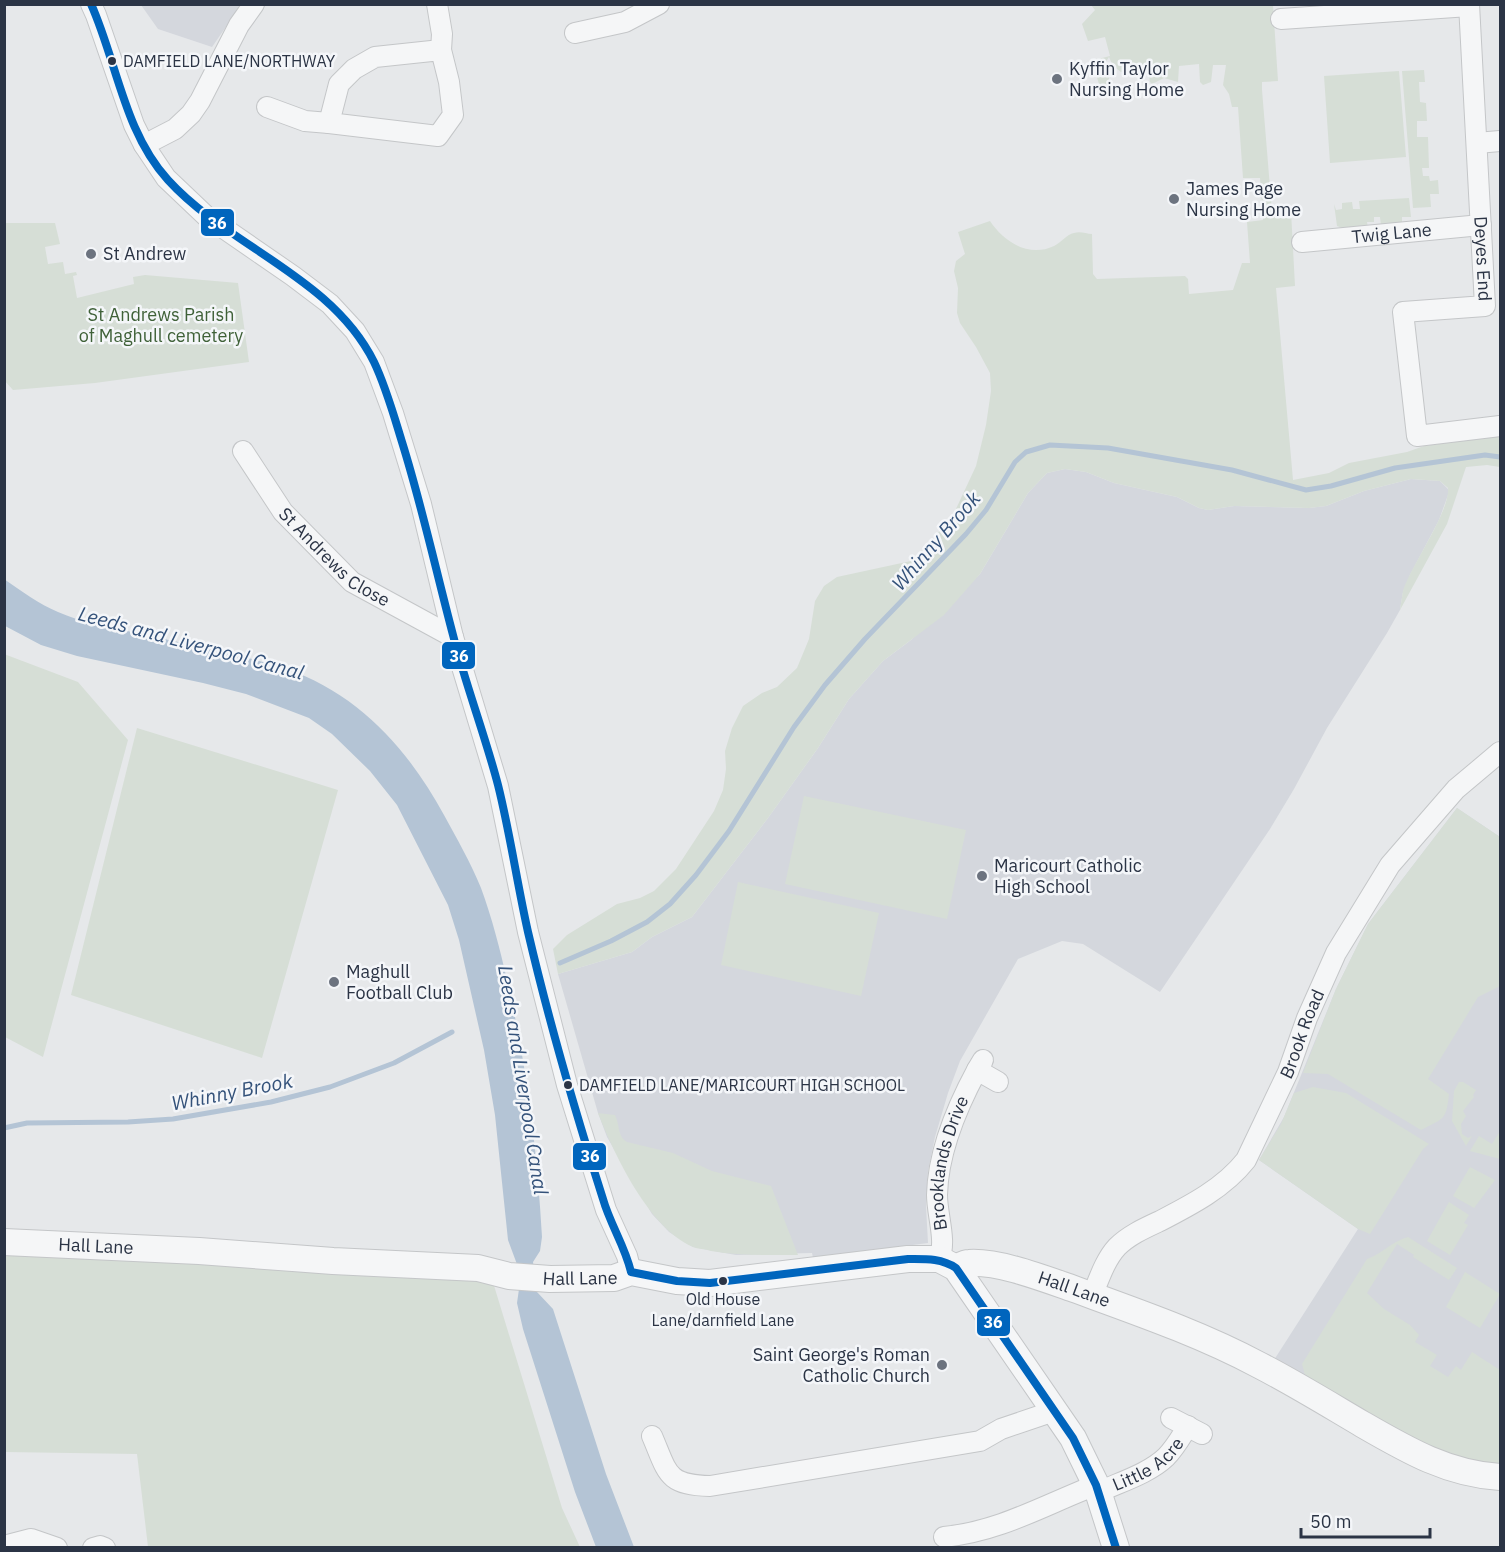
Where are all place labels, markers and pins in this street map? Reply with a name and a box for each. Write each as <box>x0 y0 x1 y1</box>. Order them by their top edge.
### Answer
place label: DAMFIELD LANE/NORTHWAY <box>123 51 336 71</box>
marker: DAMFIELD LANE/NORTHWAY <box>106 55 118 67</box>
place label: Kyffin Taylor Nursing Home <box>1069 57 1184 101</box>
marker: Kyffin Taylor Nursing Home <box>1050 72 1064 86</box>
place label: James Page Nursing Home <box>1186 177 1301 221</box>
marker: James Page Nursing Home <box>1167 192 1181 206</box>
place label: St Andrew <box>103 242 187 265</box>
marker: St Andrew <box>84 247 98 261</box>
place label: Maricourt Catholic High School <box>994 854 1142 898</box>
marker: Maricourt Catholic High School <box>975 869 989 883</box>
place label: Maghull Football Club <box>346 960 453 1004</box>
marker: Maghull Football Club <box>327 975 341 989</box>
place label: DAMFIELD LANE/MARICOURT HIGH SCHOOL <box>579 1075 905 1095</box>
marker: DAMFIELD LANE/MARICOURT HIGH SCHOOL <box>562 1079 574 1091</box>
marker: Old House Lane/darnfield Lane <box>717 1275 729 1287</box>
place label: Old House Lane/darnfield Lane <box>652 1289 795 1330</box>
place label: Saint George's Roman Catholic Church <box>753 1343 930 1387</box>
marker: Saint George's Roman Catholic Church <box>935 1358 949 1372</box>

